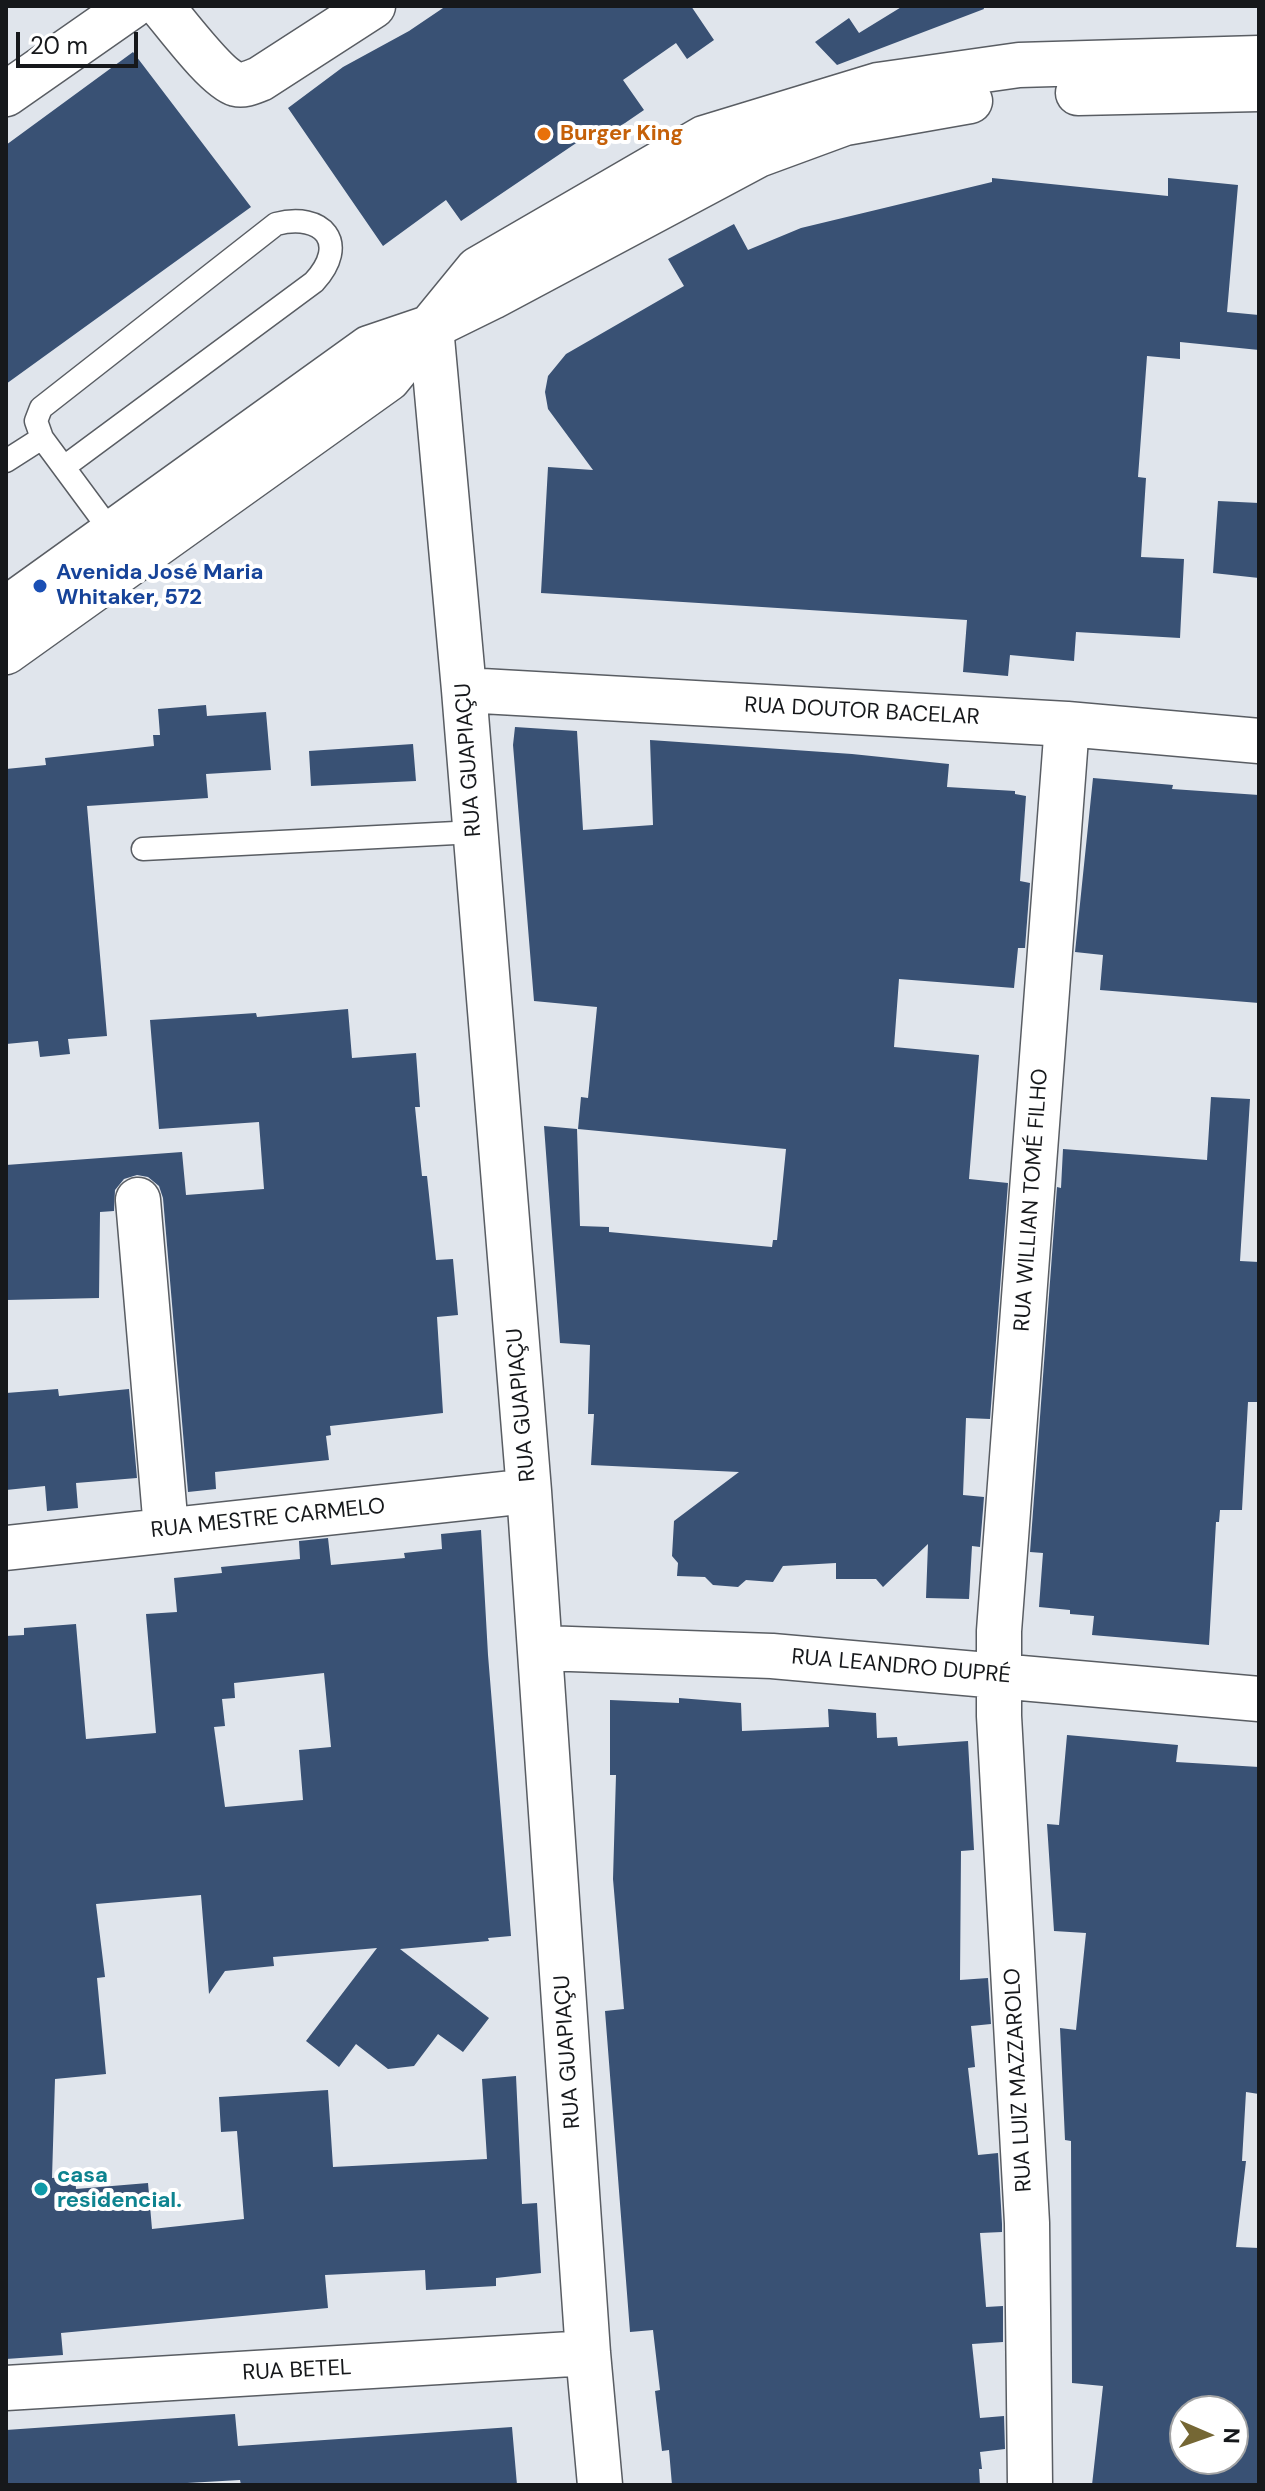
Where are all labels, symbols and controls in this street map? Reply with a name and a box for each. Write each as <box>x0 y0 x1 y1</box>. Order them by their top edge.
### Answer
scale bar <box>20 16 142 66</box>
text: 20 m <box>30 30 88 61</box>
place label: Burger King <box>560 121 683 147</box>
marker: Burger King <box>535 125 553 143</box>
place label: Avenida José Maria Whitaker, 572 <box>56 560 263 612</box>
marker: Avenida José Maria Whitaker, 572 <box>31 577 49 595</box>
street label: RUA GUAPIAÇU <box>450 682 488 838</box>
street label: RUA DOUTOR BACELAR <box>744 693 980 731</box>
street label: RUA WILLIAN TOMÉ FILHO <box>1010 1068 1054 1332</box>
street label: RUA GUAPIAÇU <box>502 1327 542 1483</box>
street label: RUA MESTRE CARMELO <box>150 1494 386 1544</box>
street label: RUA LEANDRO DUPRÉ <box>790 1644 1012 1690</box>
street label: RUA LUIZ MAZZAROLO <box>1000 1967 1038 2193</box>
street label: RUA GUAPIAÇU <box>549 1974 587 2130</box>
place label: casa residencial. <box>57 2163 182 2214</box>
marker: casa residencial. <box>32 2180 50 2198</box>
street label: RUA BETEL <box>242 2355 352 2387</box>
north arrow <box>1169 2395 1249 2475</box>
text: N <box>1217 2427 1246 2444</box>

